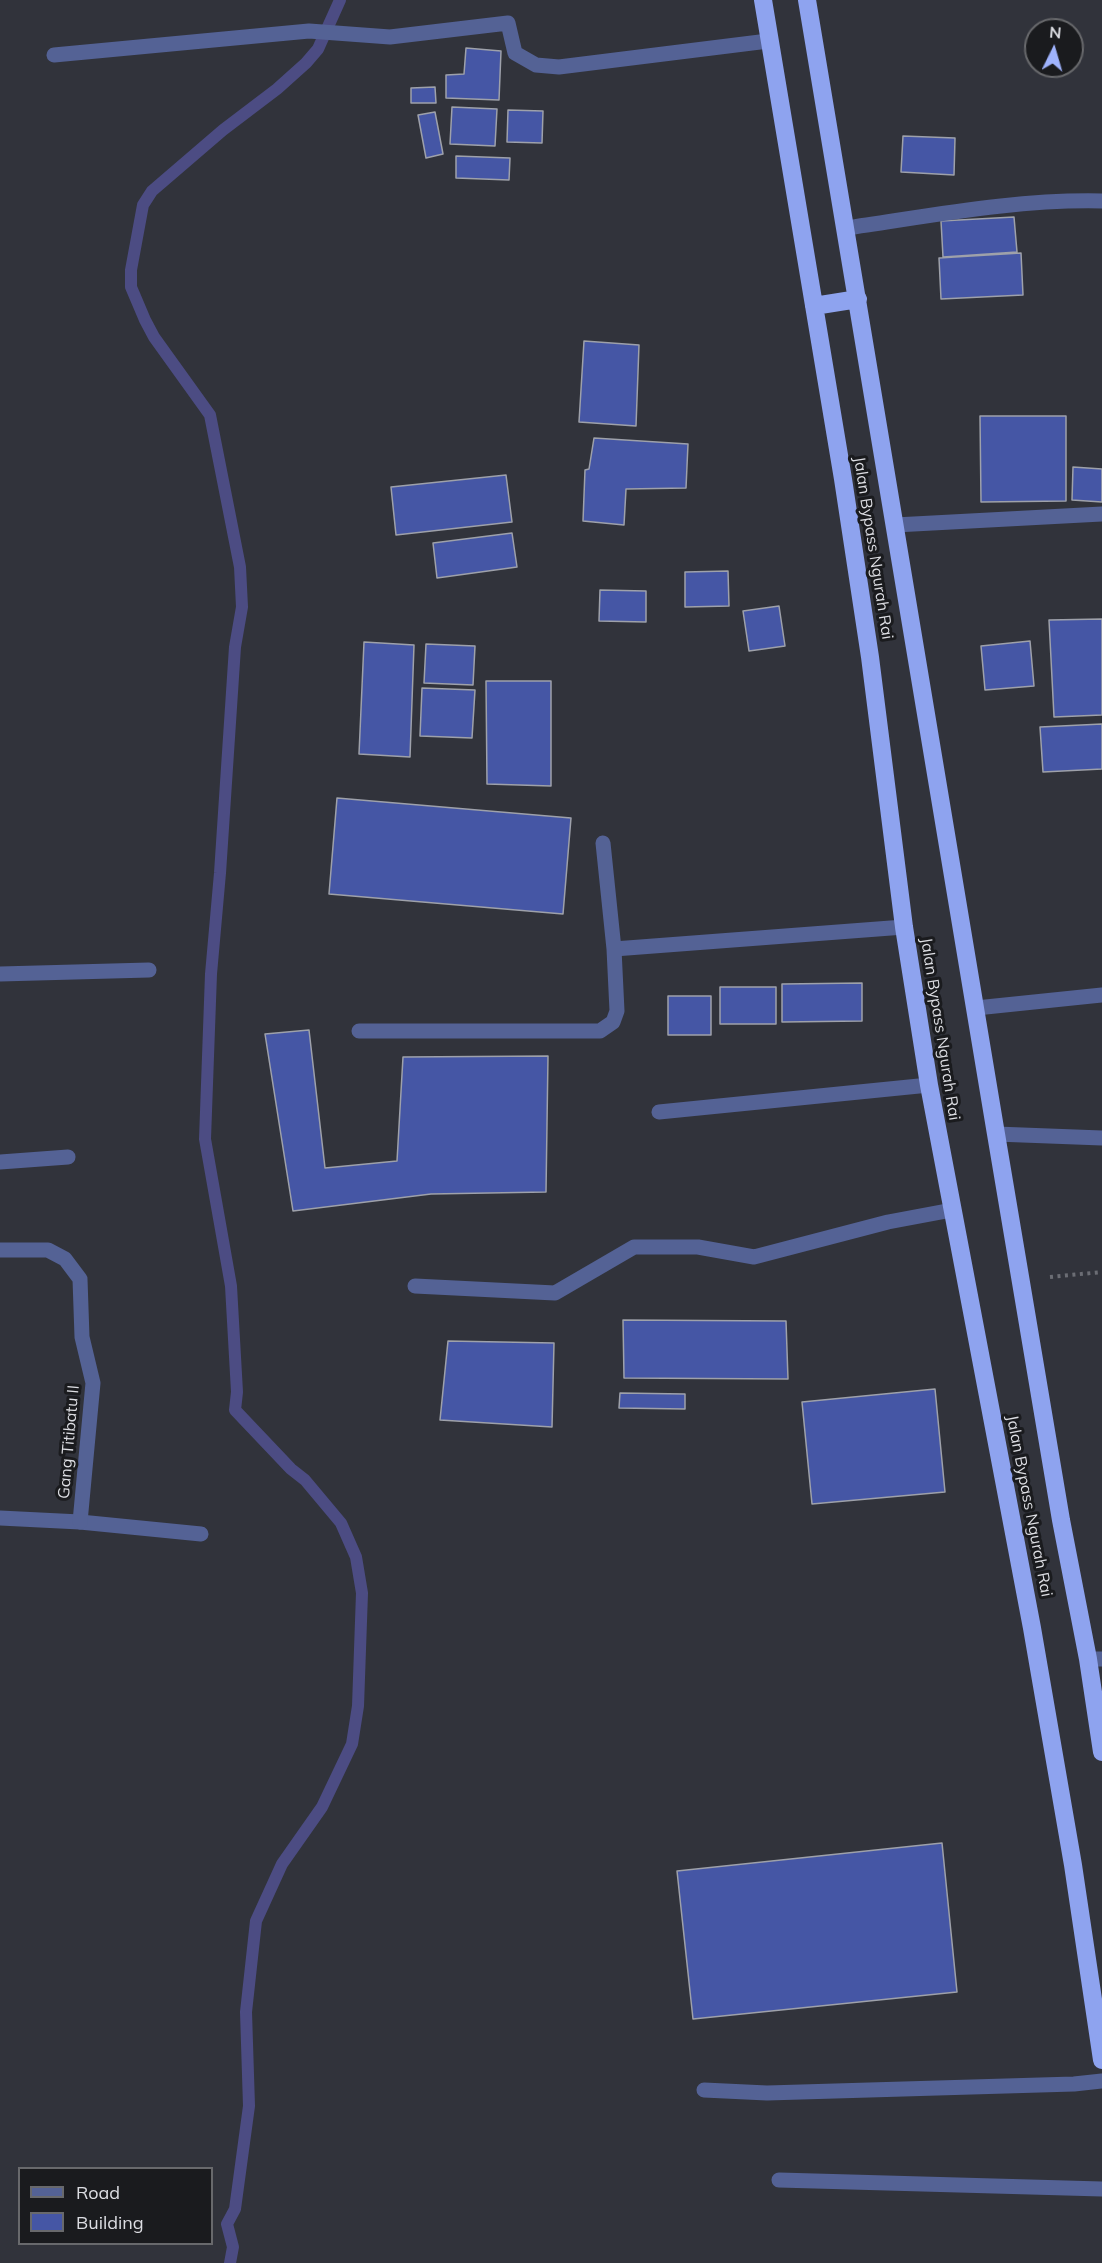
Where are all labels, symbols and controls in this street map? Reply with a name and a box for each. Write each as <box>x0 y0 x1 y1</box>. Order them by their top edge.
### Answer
north arrow <box>1024 18 1084 78</box>
text: N <box>1048 22 1062 43</box>
street label: Jalan Bypass Ngurah Rai <box>849 455 897 641</box>
street label: Jalan Bypass Ngurah Rai <box>916 936 964 1122</box>
street label: Gang Titibatu II <box>54 1384 84 1500</box>
street label: Jalan Bypass Ngurah Rai <box>1002 1414 1056 1598</box>
legend <box>18 2167 213 2245</box>
text: Road <box>76 2181 120 2204</box>
text: Building <box>76 2211 144 2234</box>

